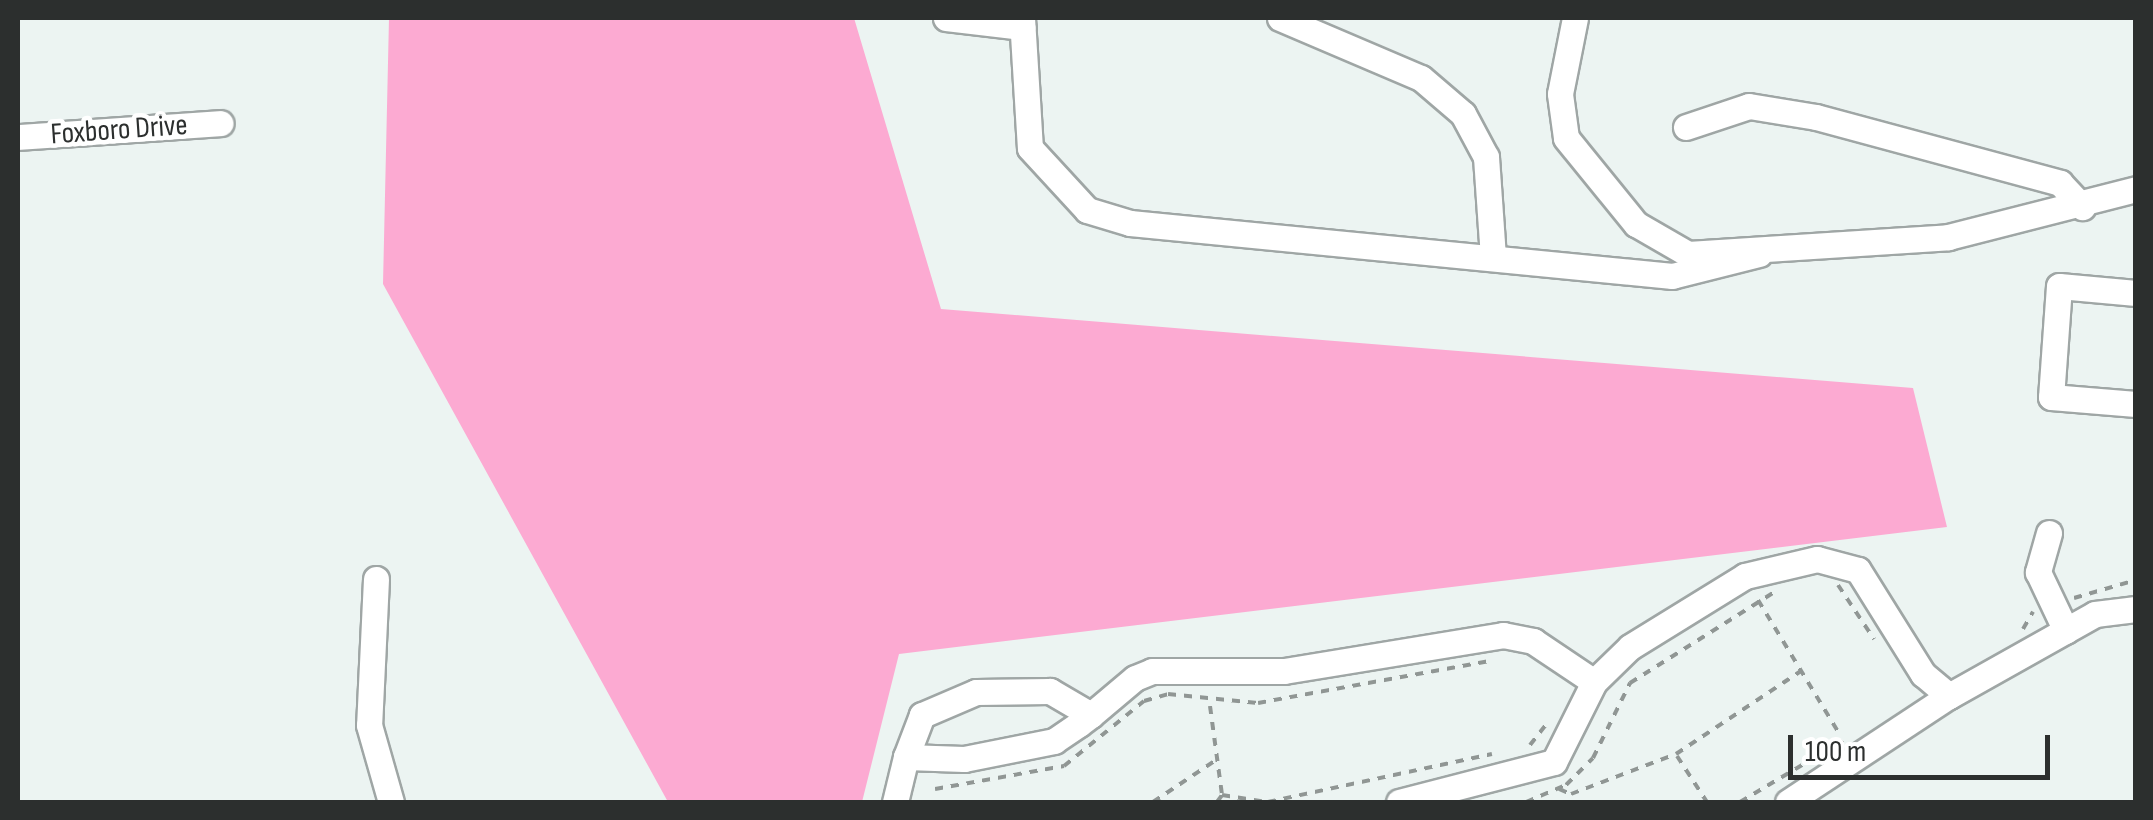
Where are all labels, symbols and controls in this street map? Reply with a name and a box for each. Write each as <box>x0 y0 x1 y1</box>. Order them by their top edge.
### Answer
street label: Foxboro Drive <box>49 107 189 153</box>
scale bar <box>1793 715 2056 777</box>
text: 100 m <box>1805 734 1866 770</box>

